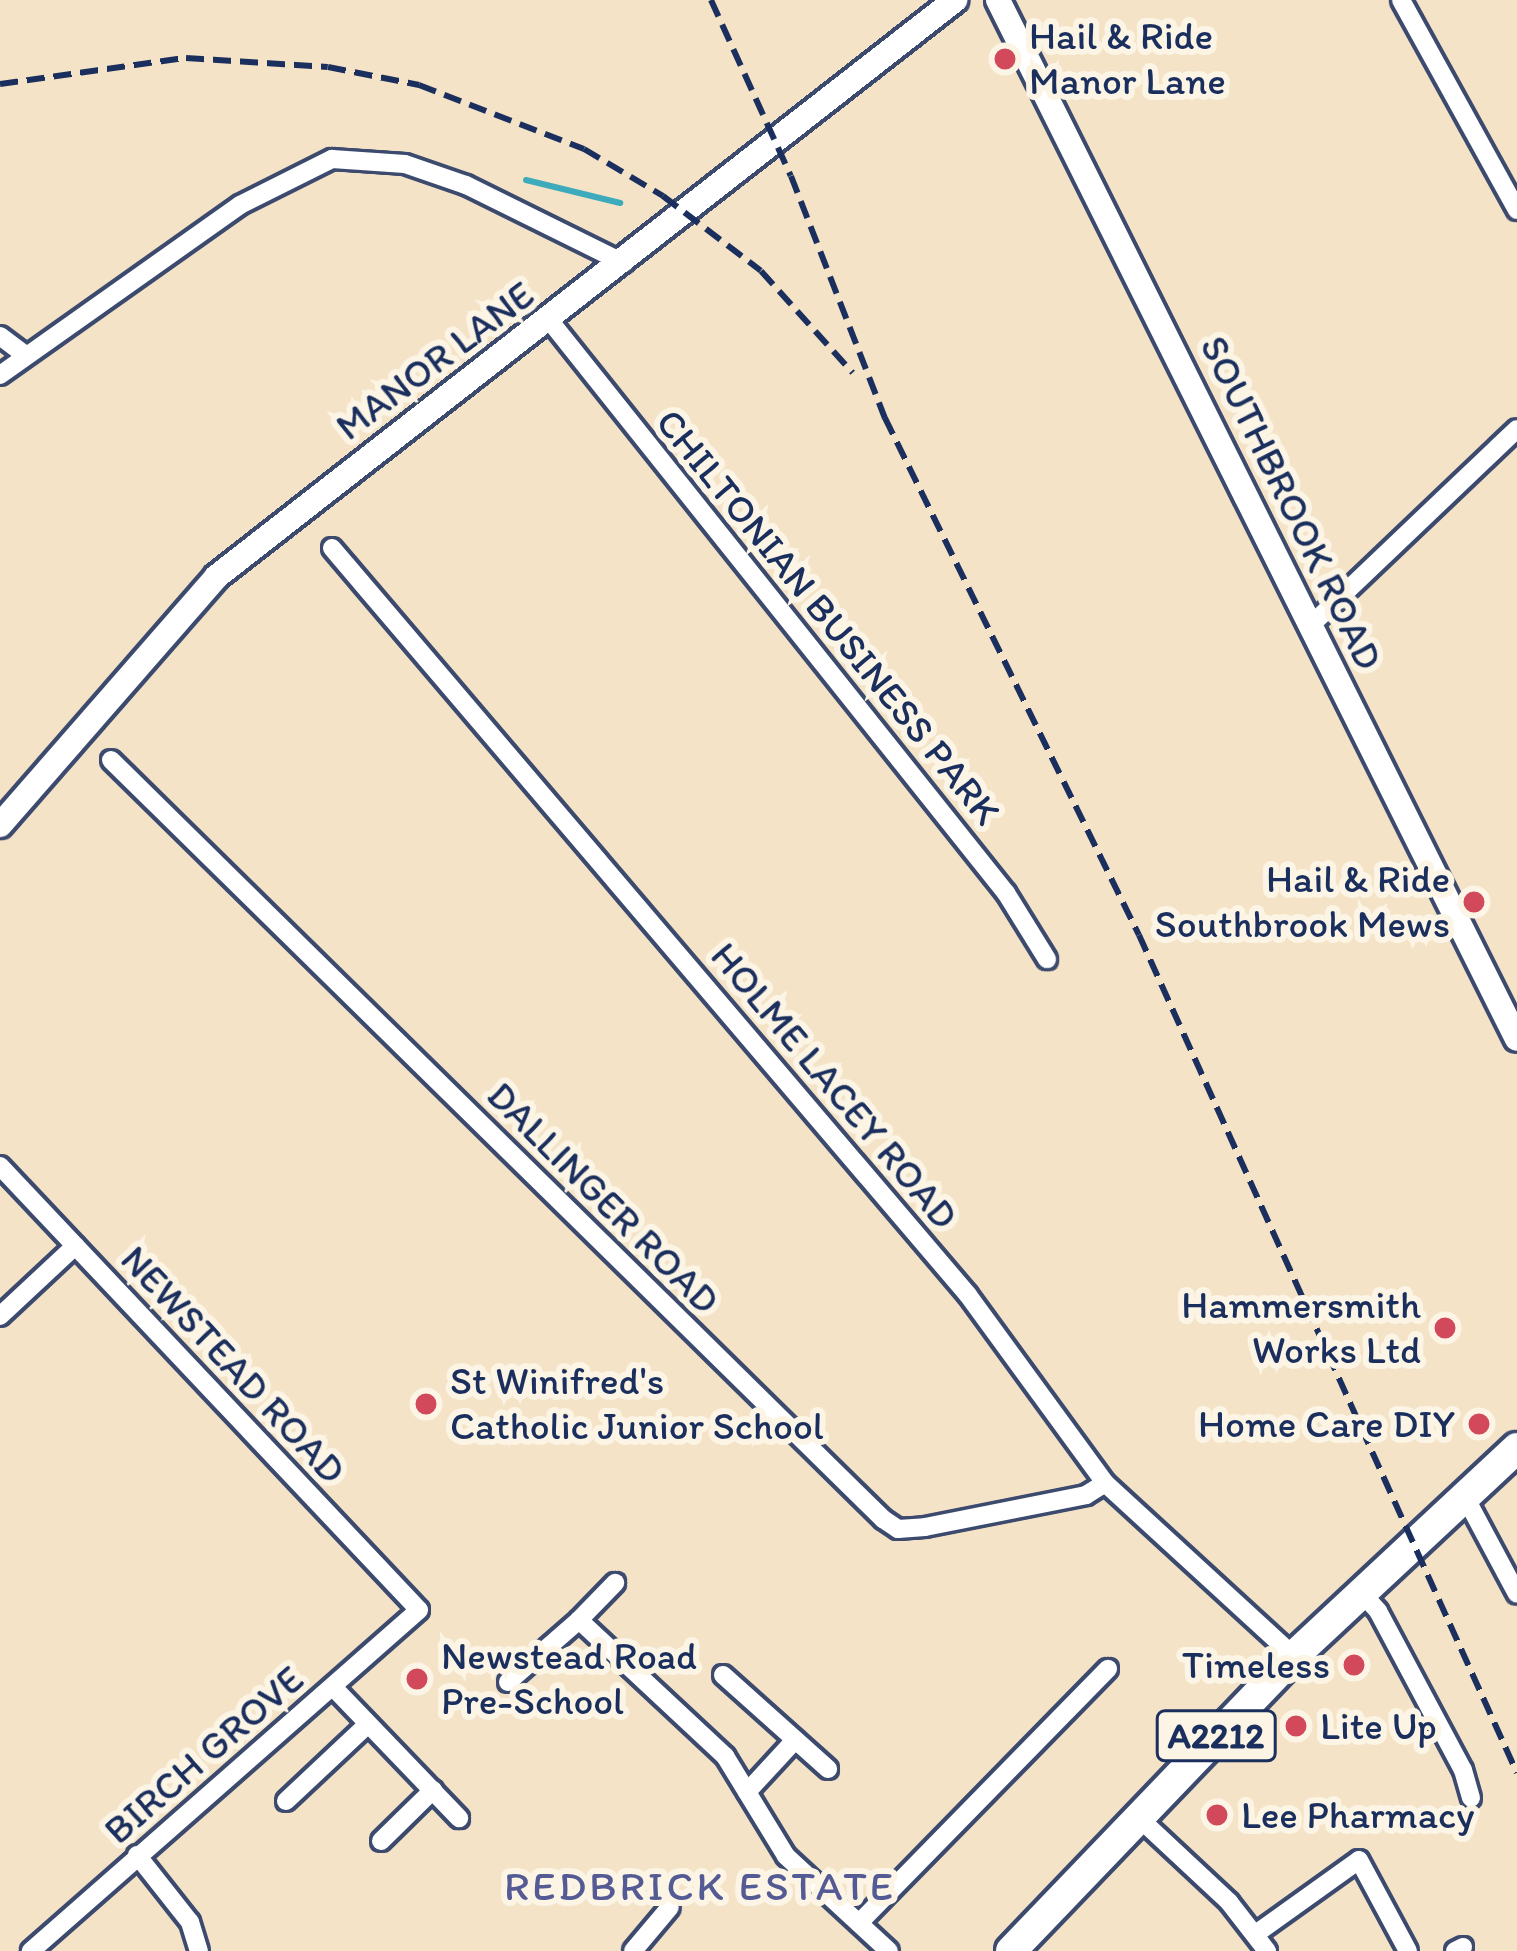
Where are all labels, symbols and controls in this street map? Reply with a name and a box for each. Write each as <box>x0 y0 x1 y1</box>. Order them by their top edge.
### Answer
place label: Hail & Ride Manor Lane <box>1029 14 1226 105</box>
marker: Hail & Ride Manor Lane <box>992 46 1018 72</box>
street label: MANOR LANE <box>327 271 543 451</box>
street label: SOUTHBROOK ROAD <box>1190 328 1392 678</box>
street label: CHILTONIAN BUSINESS PARK <box>647 402 1009 832</box>
place label: Hail & Ride Southbrook Mews <box>1155 857 1450 948</box>
marker: Hail & Ride Southbrook Mews <box>1461 889 1487 915</box>
street label: HOLME LACEY ROAD <box>700 933 968 1239</box>
street label: DALLINGER ROAD <box>477 1072 729 1324</box>
street label: NEWSTEAD ROAD <box>111 1237 355 1493</box>
place label: Hammersmith Works Ltd <box>1181 1283 1421 1374</box>
marker: Hammersmith Works Ltd <box>1432 1315 1458 1341</box>
place label: St Winifred's Catholic Junior School <box>450 1359 824 1450</box>
marker: St Winifred's Catholic Junior School <box>413 1391 439 1417</box>
place label: Home Care DIY <box>1197 1401 1455 1447</box>
marker: Home Care DIY <box>1466 1411 1492 1437</box>
place label: Newstead Road Pre-School <box>441 1634 698 1725</box>
place label: Timeless <box>1182 1642 1330 1688</box>
marker: Timeless <box>1341 1652 1367 1678</box>
street label: BIRCH GROVE <box>95 1656 313 1854</box>
marker: Newstead Road Pre-School <box>404 1666 430 1692</box>
place label: Lite Up <box>1320 1703 1438 1749</box>
road number: A2212 <box>1153 1706 1279 1766</box>
marker: Lite Up <box>1283 1713 1309 1739</box>
place label: Lee Pharmacy <box>1241 1792 1473 1838</box>
marker: Lee Pharmacy <box>1204 1802 1230 1828</box>
district label: REDBRICK ESTATE <box>504 1861 896 1911</box>

